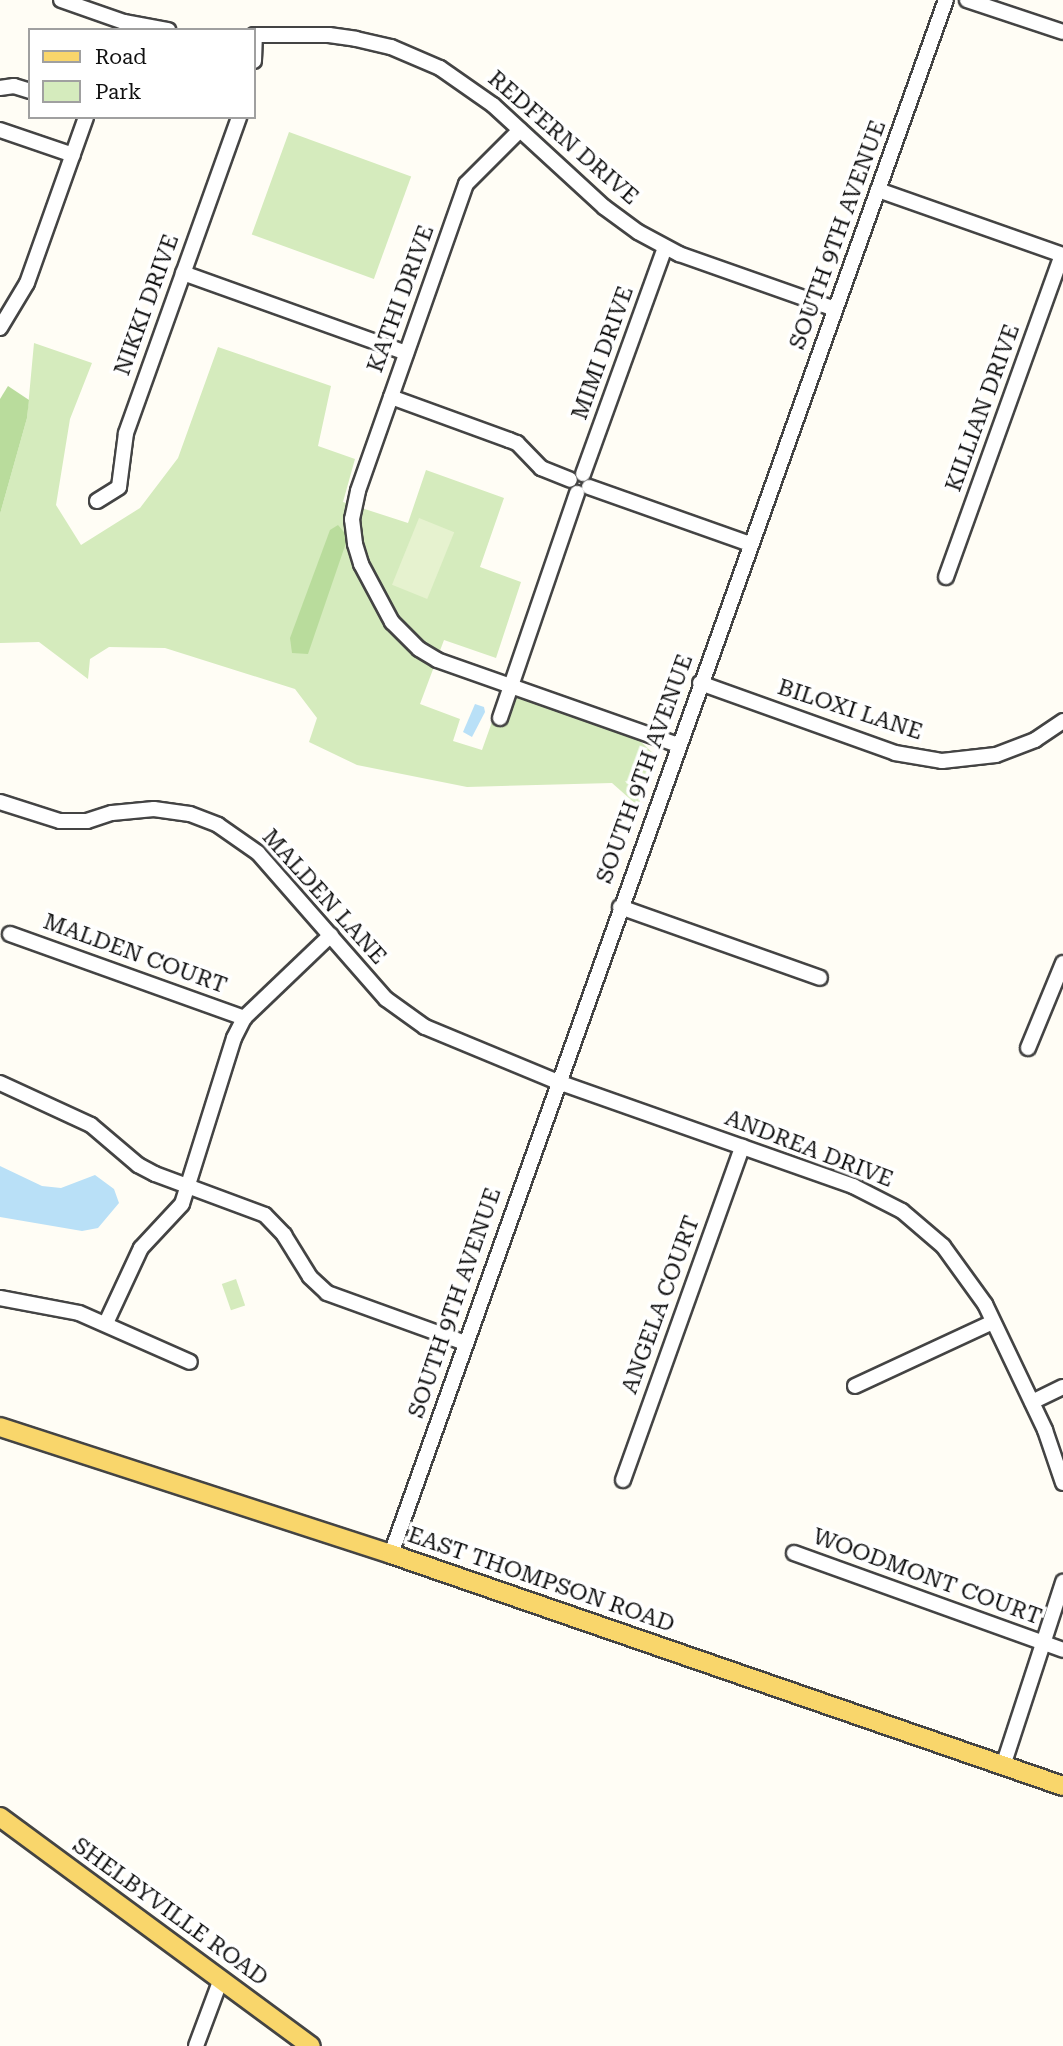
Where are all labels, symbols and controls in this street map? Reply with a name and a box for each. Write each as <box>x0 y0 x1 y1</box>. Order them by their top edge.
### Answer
legend <box>28 28 256 119</box>
text: Road <box>95 45 147 69</box>
street label: REDFERN DRIVE <box>482 65 644 211</box>
text: Park <box>95 80 141 104</box>
street label: SOUTH 9TH AVENUE <box>784 117 892 353</box>
street label: KATHI DRIVE <box>362 222 440 376</box>
street label: NIKKI DRIVE <box>109 231 185 379</box>
street label: MIMI DRIVE <box>566 282 640 424</box>
street label: KILLIAN DRIVE <box>940 321 1026 495</box>
street label: SOUTH 9TH AVENUE <box>591 651 699 887</box>
street label: BILOXI LANE <box>774 674 926 746</box>
street label: MALDEN LANE <box>256 824 392 970</box>
street label: MALDEN COURT <box>40 908 230 1000</box>
street label: ANDREA DRIVE <box>721 1104 897 1194</box>
street label: SOUTH 9TH AVENUE <box>403 1184 507 1422</box>
street label: ANGELA COURT <box>616 1212 706 1398</box>
street label: EAST THOMPSON ROAD <box>404 1521 678 1639</box>
street label: WOODMONT COURT <box>809 1523 1045 1631</box>
street label: SHELBYVILLE ROAD <box>67 1832 273 1992</box>

